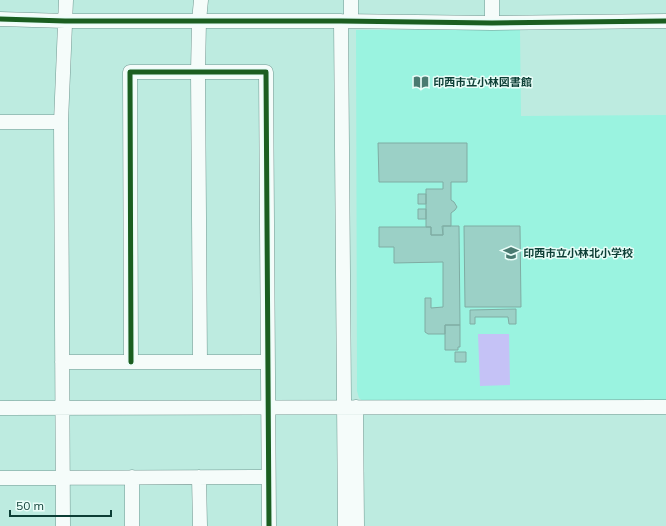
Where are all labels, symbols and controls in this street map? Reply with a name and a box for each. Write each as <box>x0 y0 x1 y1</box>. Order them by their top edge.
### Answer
library icon: 印西市立小林図書館 <box>412 73 430 91</box>
place label: 印西市立小林図書館 <box>433 75 532 89</box>
school or university icon: 印西市立小林北小学校 <box>502 244 520 262</box>
place label: 印西市立小林北小学校 <box>523 246 633 260</box>
scale bar <box>10 492 111 518</box>
text: 50 m <box>16 498 44 513</box>

